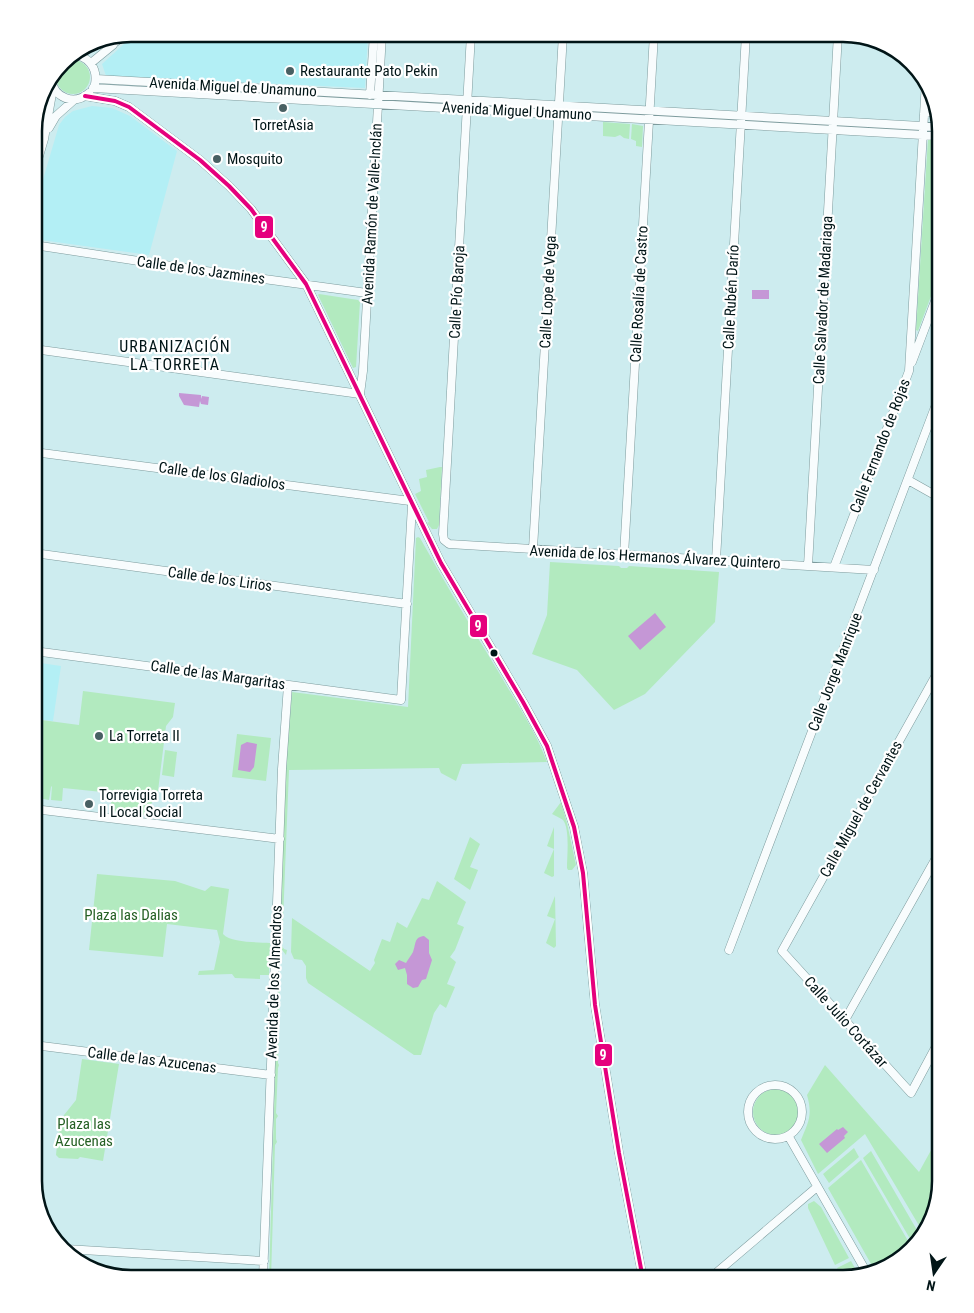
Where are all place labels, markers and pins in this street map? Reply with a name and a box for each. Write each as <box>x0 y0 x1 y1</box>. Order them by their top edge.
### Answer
place label: Restaurante Pato Pekin <box>300 62 438 80</box>
marker: Restaurante Pato Pekin <box>284 65 296 77</box>
marker: TorretAsia <box>277 102 289 114</box>
place label: TorretAsia <box>252 116 314 134</box>
place label: Mosquito <box>227 150 283 168</box>
marker: Mosquito <box>211 153 223 165</box>
unlabelled marker <box>489 648 499 658</box>
place label: La Torreta II <box>109 727 180 745</box>
marker: La Torreta II <box>93 730 105 742</box>
place label: Torrevigia Torreta II Local Social <box>99 786 203 821</box>
marker: Torrevigia Torreta II Local Social <box>83 798 95 810</box>

